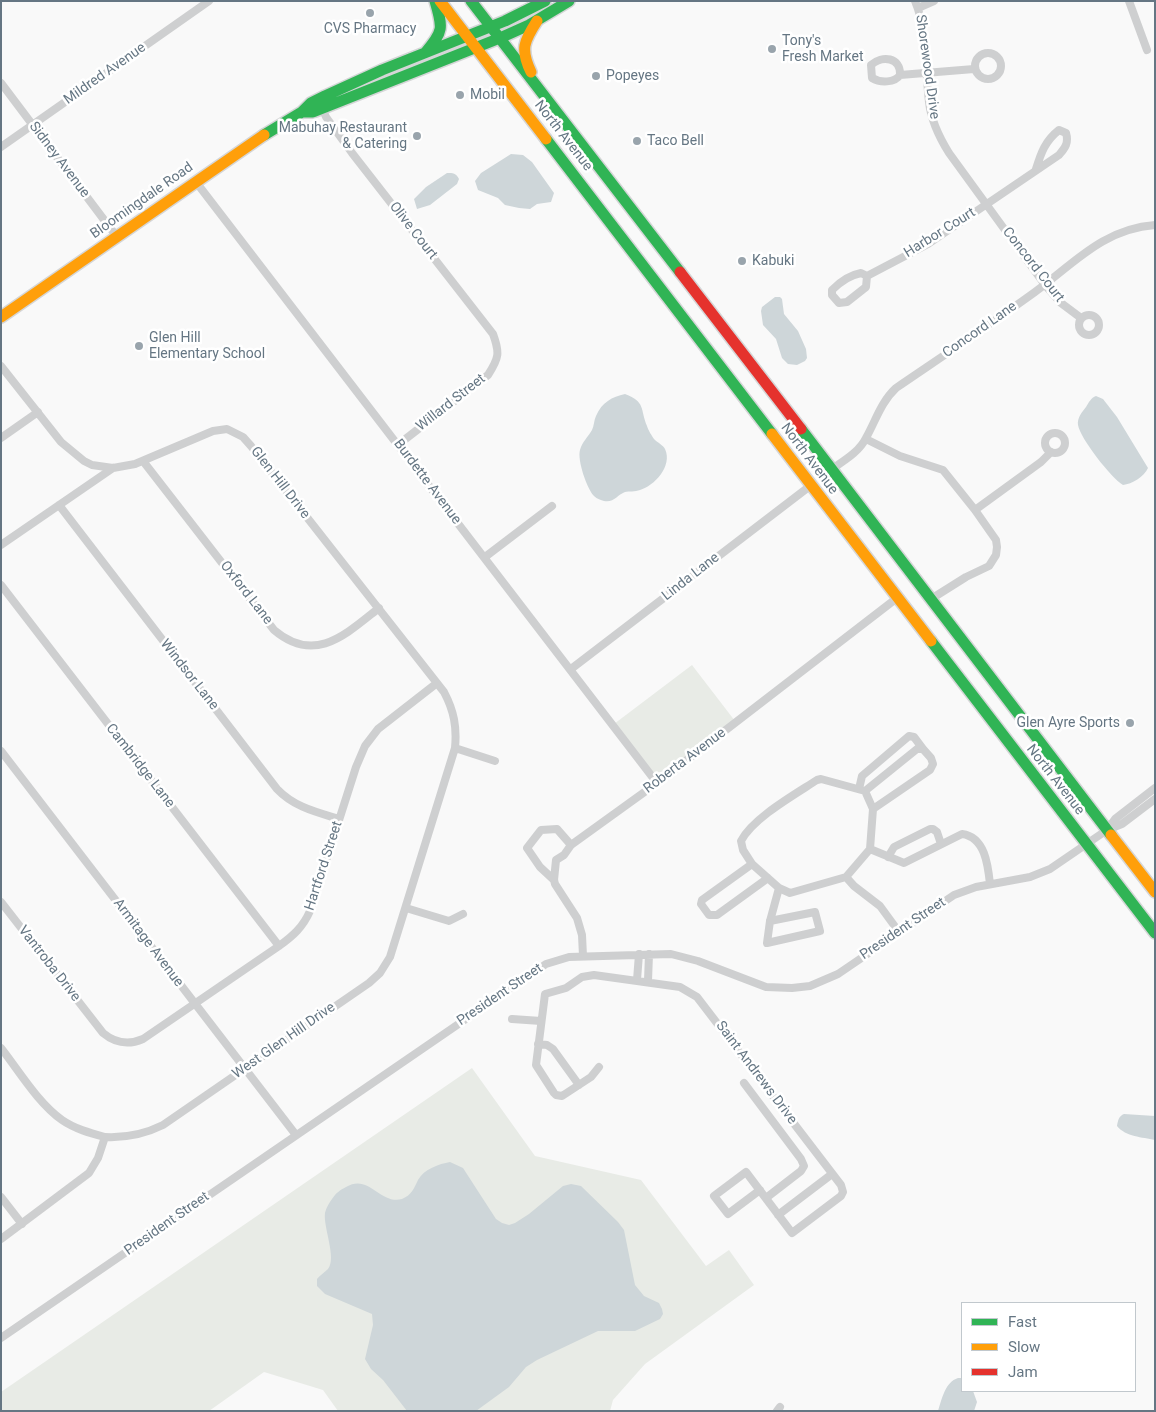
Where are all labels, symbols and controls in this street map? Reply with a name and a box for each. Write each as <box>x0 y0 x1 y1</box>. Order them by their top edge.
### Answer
marker: CVS Pharmacy <box>364 7 376 19</box>
street label: Shorewood Drive <box>911 14 943 120</box>
place label: CVS Pharmacy <box>324 21 416 37</box>
place label: Tony's Fresh Market <box>782 33 864 65</box>
street label: Mildred Avenue <box>61 40 149 108</box>
marker: Tony's Fresh Market <box>766 43 778 55</box>
place label: Popeyes <box>606 68 659 84</box>
marker: Popeyes <box>590 70 602 82</box>
place label: Mobil <box>470 87 505 103</box>
marker: Mobil <box>454 89 466 101</box>
street label: North Avenue <box>530 97 596 175</box>
street label: Sidney Avenue <box>25 119 93 201</box>
place label: Mabuhay Restaurant & Catering <box>279 120 407 152</box>
marker: Mabuhay Restaurant & Catering <box>411 130 423 142</box>
place label: Taco Bell <box>647 133 704 149</box>
marker: Taco Bell <box>631 135 643 147</box>
street label: Bloomingdale Road <box>87 159 197 243</box>
street label: Olive Court <box>385 199 441 263</box>
street label: Harbor Court <box>901 204 979 262</box>
street label: Concord Court <box>998 224 1068 306</box>
place label: Kabuki <box>752 253 794 269</box>
marker: Kabuki <box>736 255 748 267</box>
street label: Concord Lane <box>940 298 1020 362</box>
place label: Glen Hill Elementary School <box>149 330 265 362</box>
marker: Glen Hill Elementary School <box>133 340 145 352</box>
street label: Willard Street <box>413 371 489 435</box>
street label: North Avenue <box>777 420 841 498</box>
street label: Burdette Avenue <box>390 436 464 528</box>
street label: Glen Hill Drive <box>247 444 313 522</box>
street label: Linda Lane <box>659 549 723 605</box>
street label: Oxford Lane <box>216 558 276 628</box>
street label: Windsor Lane <box>156 636 222 714</box>
place label: Glen Ayre Sports <box>1016 715 1120 731</box>
marker: Glen Ayre Sports <box>1124 717 1136 729</box>
street label: Cambridge Lane <box>102 721 178 811</box>
street label: Roberta Avenue <box>641 725 729 797</box>
street label: North Avenue <box>1022 741 1088 819</box>
street label: Hartford Street <box>302 819 346 913</box>
street label: President Street <box>857 894 949 964</box>
street label: Armitage Avenue <box>109 896 187 990</box>
street label: Vantroba Drive <box>14 923 84 1005</box>
street label: President Street <box>454 960 546 1030</box>
street label: West Glen Hill Drive <box>229 999 339 1083</box>
street label: Saint Andrews Drive <box>712 1018 800 1128</box>
street label: President Street <box>121 1189 213 1259</box>
legend <box>961 1302 1136 1392</box>
text: Fast <box>1008 1313 1037 1331</box>
text: Slow <box>1008 1338 1040 1356</box>
text: Jam <box>1008 1363 1038 1381</box>

